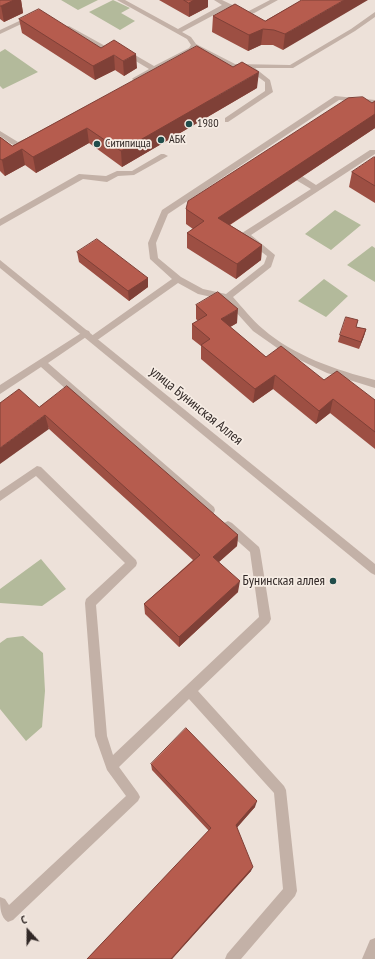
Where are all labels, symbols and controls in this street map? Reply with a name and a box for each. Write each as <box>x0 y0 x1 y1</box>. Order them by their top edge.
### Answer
place label: 1980 <box>197 117 219 131</box>
marker: 1980 <box>184 119 194 129</box>
place label: АБК <box>169 133 186 147</box>
marker: АБК <box>156 135 166 145</box>
place label: Ситипицца <box>105 137 151 151</box>
marker: Ситипицца <box>92 139 102 149</box>
street label: улица Бунинская Аллея <box>146 363 246 449</box>
place label: Бунинская аллея <box>243 573 325 589</box>
marker: Бунинская аллея <box>328 576 338 586</box>
north arrow <box>8 911 48 951</box>
text: С <box>19 912 29 927</box>

